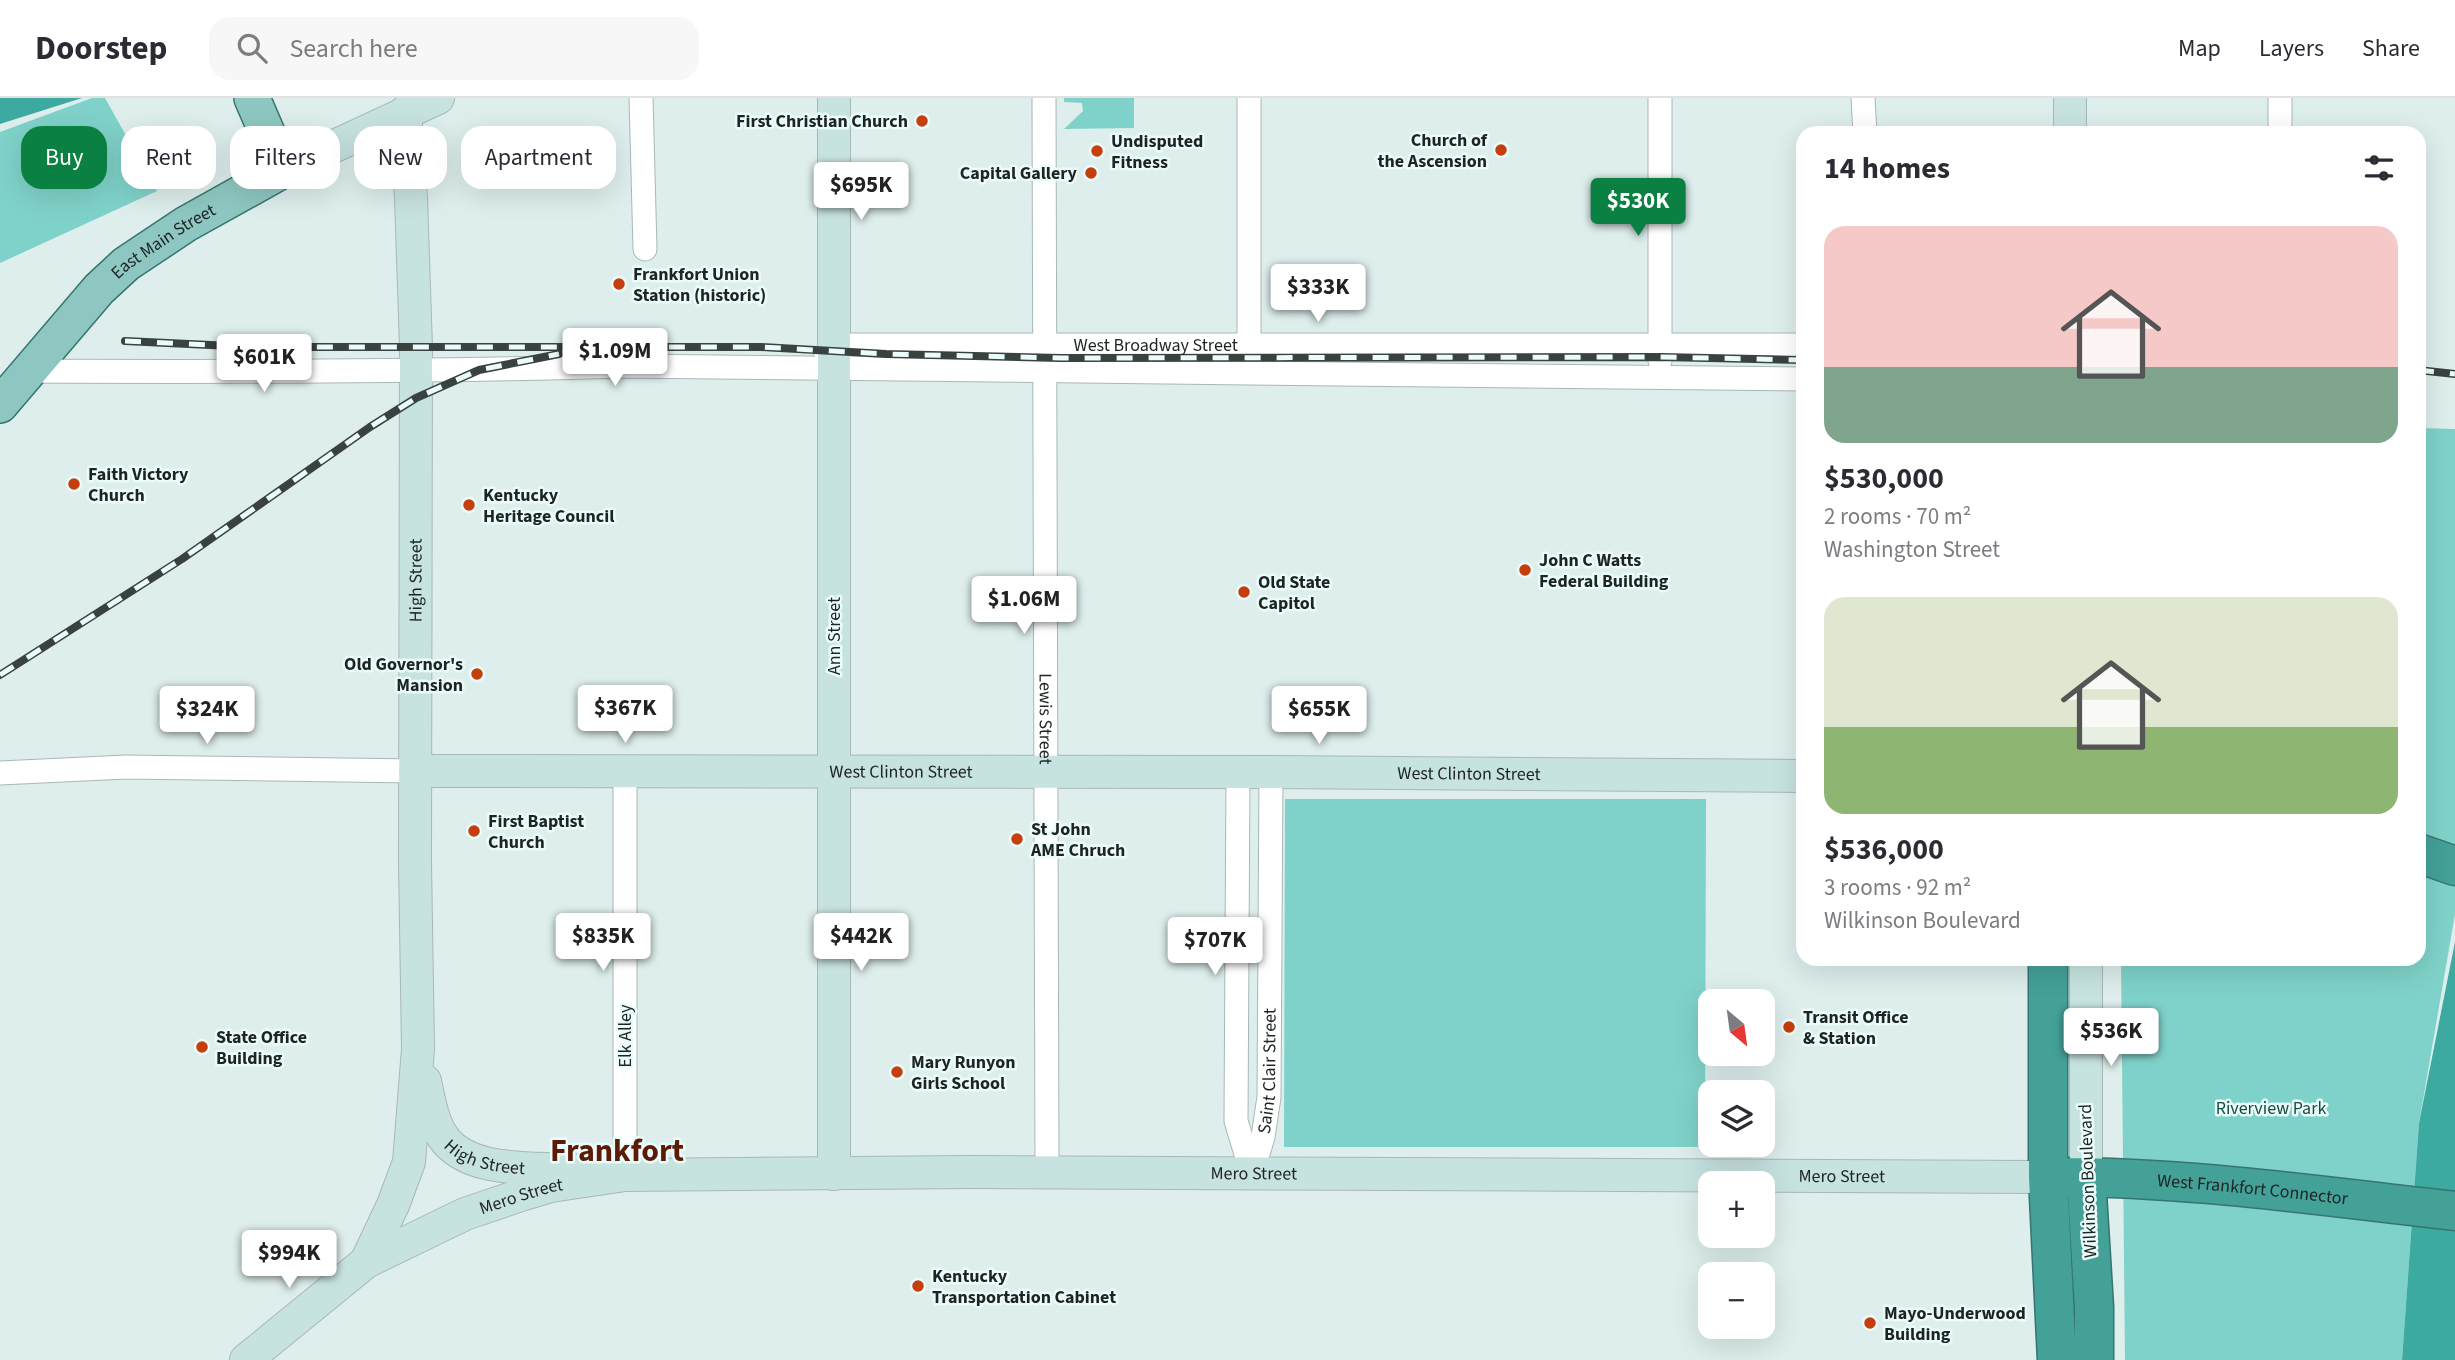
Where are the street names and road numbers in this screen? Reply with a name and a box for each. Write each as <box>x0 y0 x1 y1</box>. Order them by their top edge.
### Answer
street label: East Main Street <box>105 198 220 284</box>
street label: West Broadway Street <box>1073 333 1238 358</box>
street label: High Street <box>403 538 428 622</box>
street label: Ann Street <box>822 597 847 675</box>
street label: Lewis Street <box>1033 673 1058 765</box>
street label: West Clinton Street <box>829 759 973 784</box>
street label: West Clinton Street <box>1397 760 1541 787</box>
street label: Elk Alley <box>613 1004 638 1067</box>
street label: Saint Clair Street <box>1251 1008 1282 1136</box>
street label: Wilkinson Boulevard <box>2073 1104 2103 1258</box>
street label: High Street <box>439 1133 526 1181</box>
street label: Mero Street <box>1210 1161 1297 1186</box>
street label: Mero Street <box>1798 1163 1885 1189</box>
street label: West Frankfort Connector <box>2156 1168 2350 1211</box>
street label: Mero Street <box>476 1172 565 1221</box>

